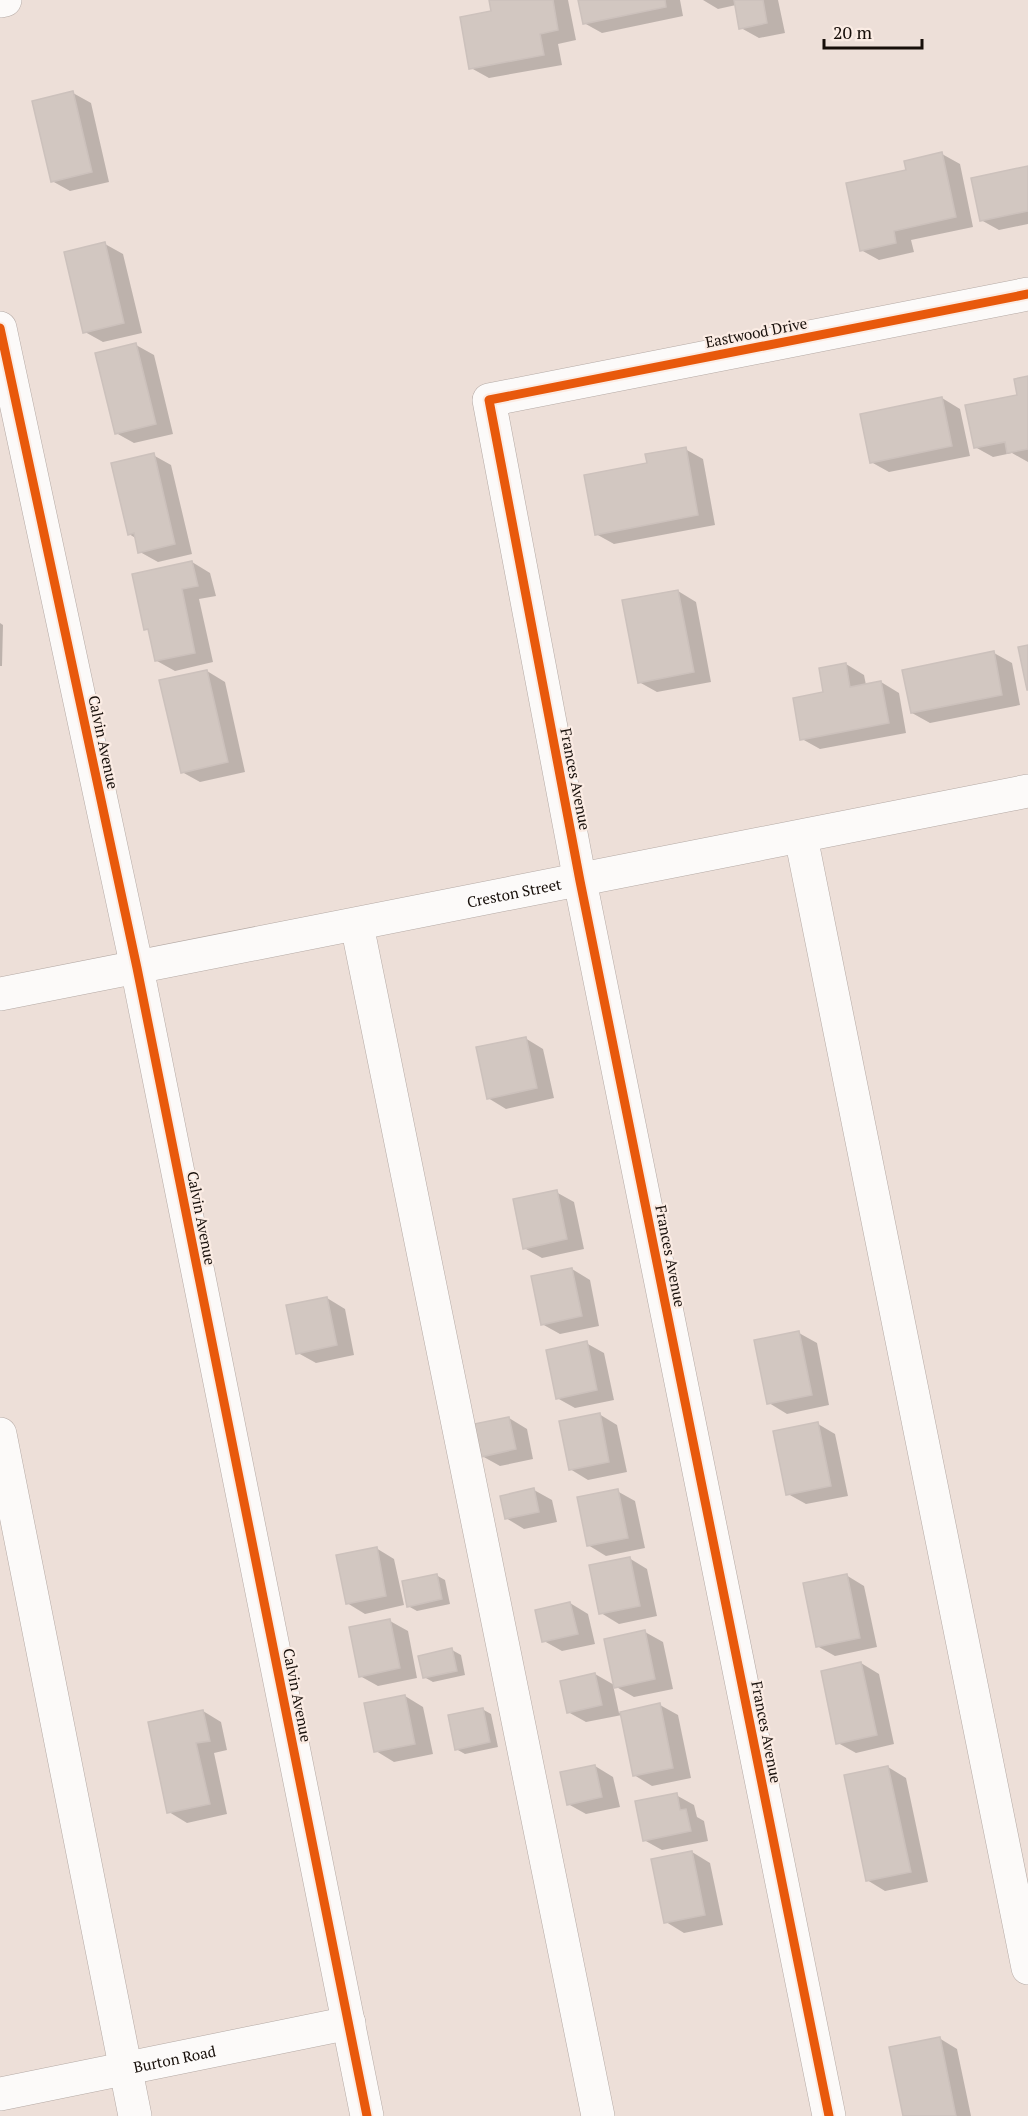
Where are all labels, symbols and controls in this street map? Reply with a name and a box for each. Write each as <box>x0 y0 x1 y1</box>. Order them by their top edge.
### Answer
scale bar <box>824 12 922 50</box>
text: 20 m <box>833 20 873 44</box>
street label: Eastwood Drive <box>703 312 809 352</box>
street label: Calvin Avenue <box>84 693 124 791</box>
street label: Frances Avenue <box>556 726 596 832</box>
street label: Creston Street <box>465 873 564 912</box>
street label: Calvin Avenue <box>183 1169 221 1267</box>
street label: Frances Avenue <box>651 1203 691 1309</box>
street label: Calvin Avenue <box>279 1646 317 1744</box>
street label: Frances Avenue <box>747 1679 787 1785</box>
street label: Burton Road <box>131 2040 217 2077</box>

